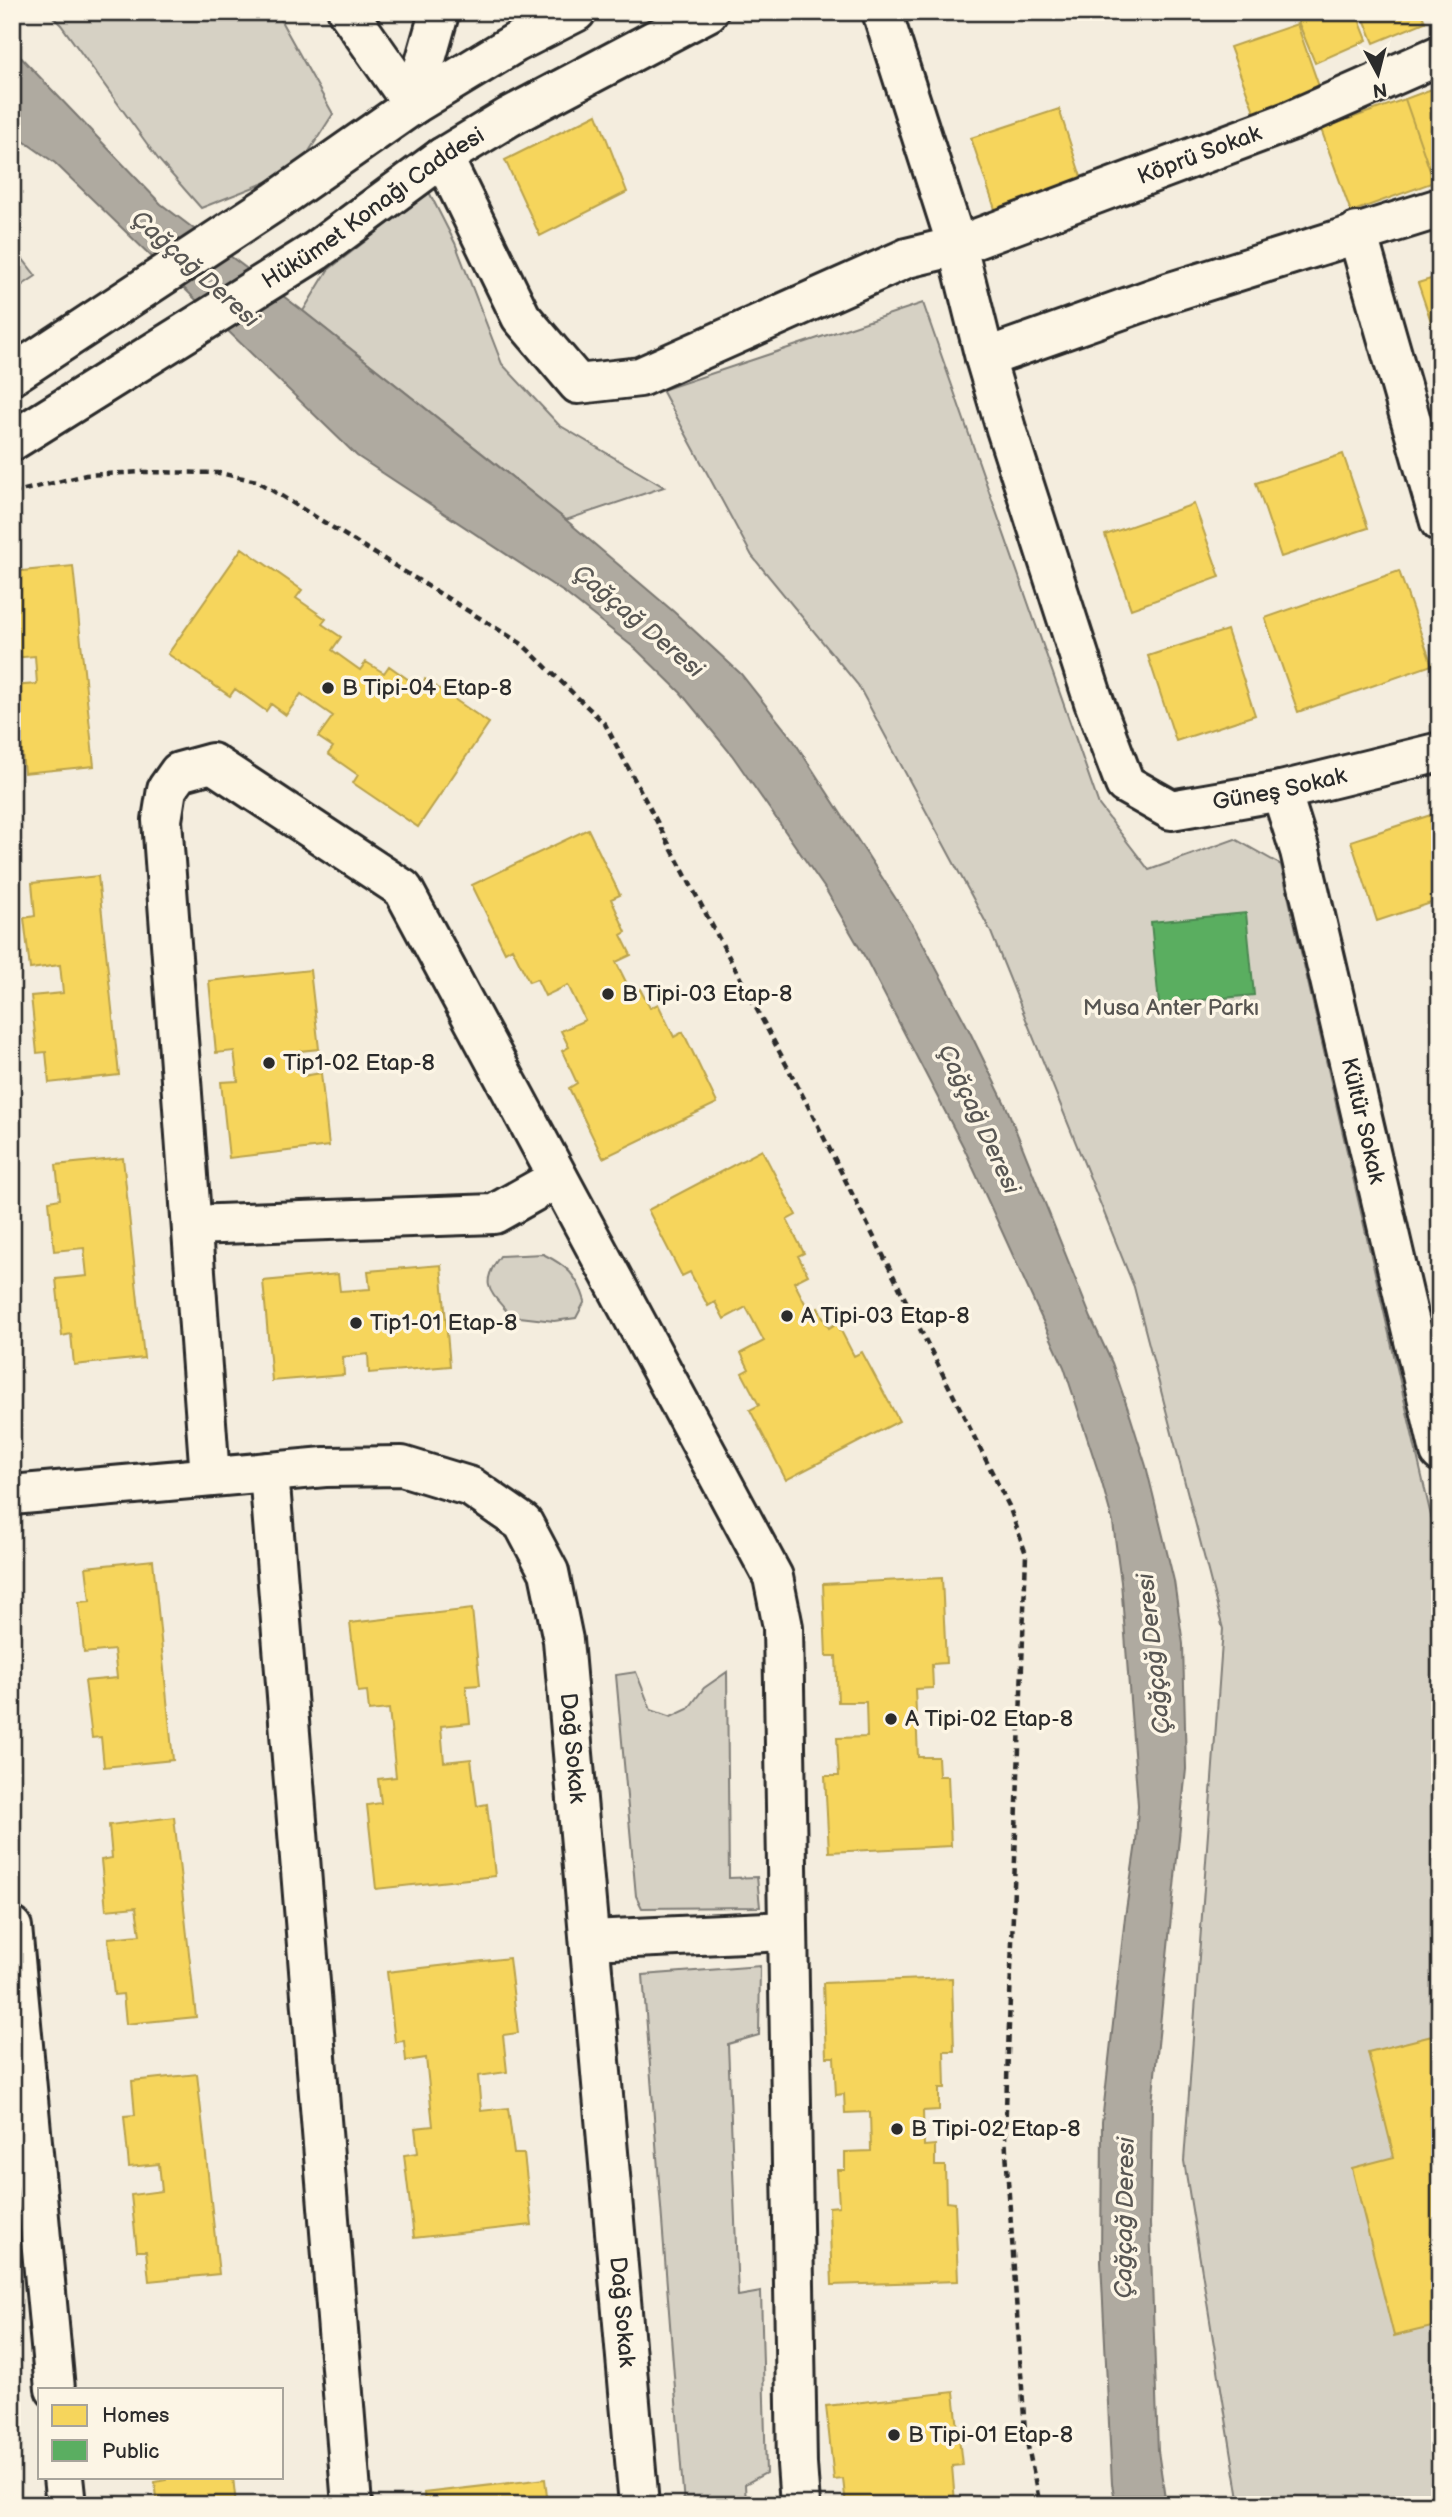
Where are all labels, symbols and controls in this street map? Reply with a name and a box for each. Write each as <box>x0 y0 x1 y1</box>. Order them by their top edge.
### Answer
north arrow <box>1344 38 1414 108</box>
text: N <box>1371 77 1388 102</box>
street label: Köprü Sokak <box>1134 119 1266 191</box>
street label: Hükümet Konağı Caddesi <box>257 121 489 295</box>
water label: Çağçağ Deresi <box>125 204 266 335</box>
water label: Çağçağ Deresi <box>567 558 710 685</box>
place label: B Tipi-04 Etap-8 <box>342 674 512 702</box>
marker: B Tipi-04 Etap-8 <box>320 680 336 696</box>
street label: Güneş Sokak <box>1210 761 1350 817</box>
place label: B Tipi-03 Etap-8 <box>622 980 792 1008</box>
marker: B Tipi-03 Etap-8 <box>600 986 616 1002</box>
park label: Musa Anter Parkı <box>1083 994 1259 1022</box>
water label: Çağçağ Deresi <box>932 1040 1027 1200</box>
place label: Tip1-02 Etap-8 <box>283 1049 435 1077</box>
marker: Tip1-02 Etap-8 <box>261 1055 277 1071</box>
street label: Kültür Sokak <box>1335 1055 1391 1187</box>
place label: A Tipi-03 Etap-8 <box>801 1302 970 1330</box>
marker: A Tipi-03 Etap-8 <box>779 1308 795 1324</box>
place label: Tip1-01 Etap-8 <box>370 1309 517 1337</box>
marker: Tip1-01 Etap-8 <box>348 1315 364 1331</box>
water label: Çağçağ Deresi <box>1131 1571 1177 1736</box>
street label: Dağ Sokak <box>554 1692 591 1805</box>
place label: A Tipi-02 Etap-8 <box>905 1705 1073 1733</box>
marker: A Tipi-02 Etap-8 <box>883 1711 899 1727</box>
place label: B Tipi-02 Etap-8 <box>911 2115 1081 2143</box>
marker: B Tipi-02 Etap-8 <box>889 2121 905 2137</box>
water label: Çağçağ Deresi <box>1109 2135 1141 2299</box>
street label: Dağ Sokak <box>603 2256 641 2369</box>
legend <box>38 2388 284 2478</box>
text: Homes <box>102 2403 170 2428</box>
place label: B Tipi-01 Etap-8 <box>908 2421 1073 2449</box>
marker: B Tipi-01 Etap-8 <box>886 2427 902 2443</box>
text: Public <box>102 2439 160 2464</box>

